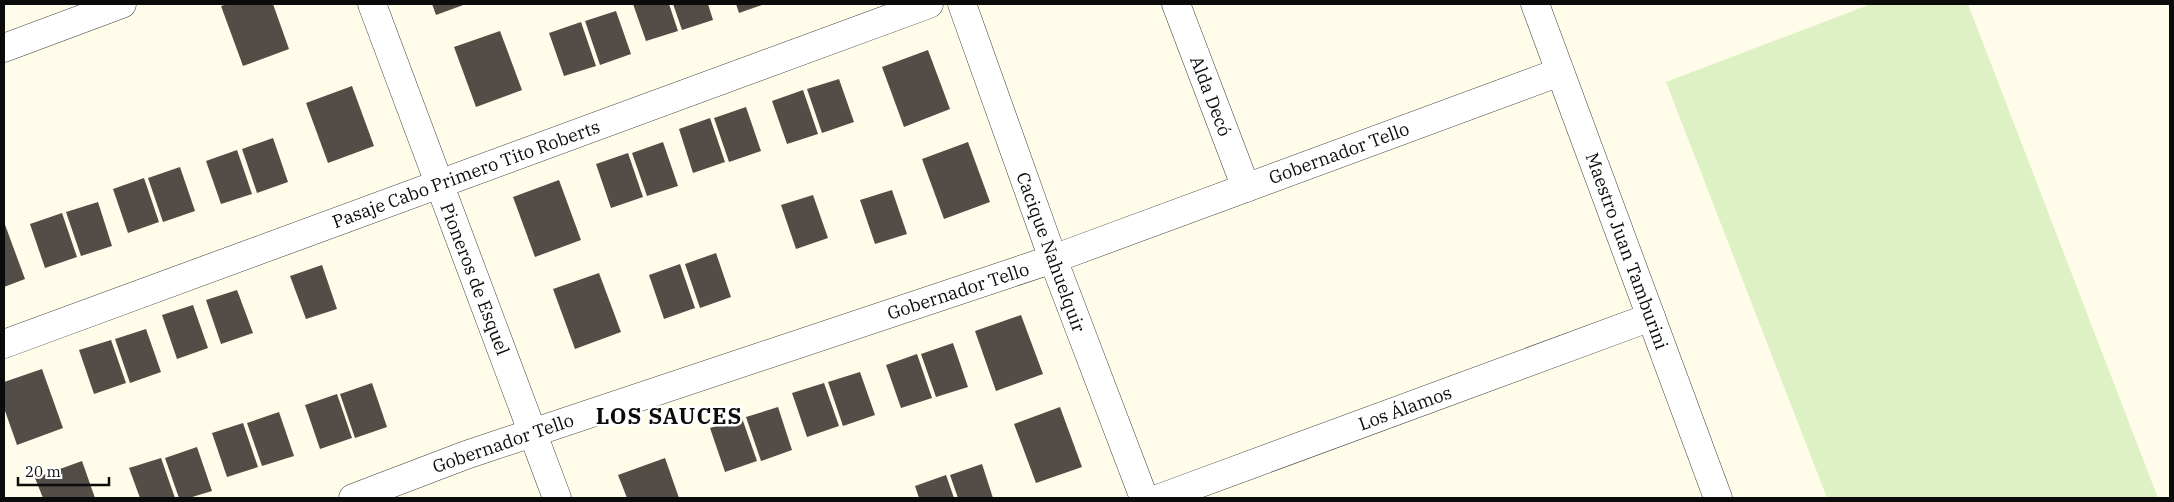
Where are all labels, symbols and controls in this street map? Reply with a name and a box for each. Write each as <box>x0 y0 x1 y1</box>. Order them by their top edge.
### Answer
street label: Alda Decó <box>1185 53 1237 139</box>
street label: Pasaje Cabo Primero Tito Roberts <box>329 115 603 233</box>
street label: Gobernador Tello <box>1266 117 1412 189</box>
street label: Maestro Juan Tamburini <box>1581 149 1673 353</box>
street label: Cacique Nahuelquir <box>1011 169 1091 335</box>
street label: Pioneros de Esquel <box>435 200 515 358</box>
street label: Gobernador Tello <box>884 257 1032 325</box>
street label: Los Álamos <box>1355 381 1455 435</box>
district label: LOS SAUCES <box>596 401 742 430</box>
street label: Gobernador Tello <box>429 408 577 478</box>
scale bar <box>18 454 109 486</box>
text: 20 m <box>25 462 61 481</box>

